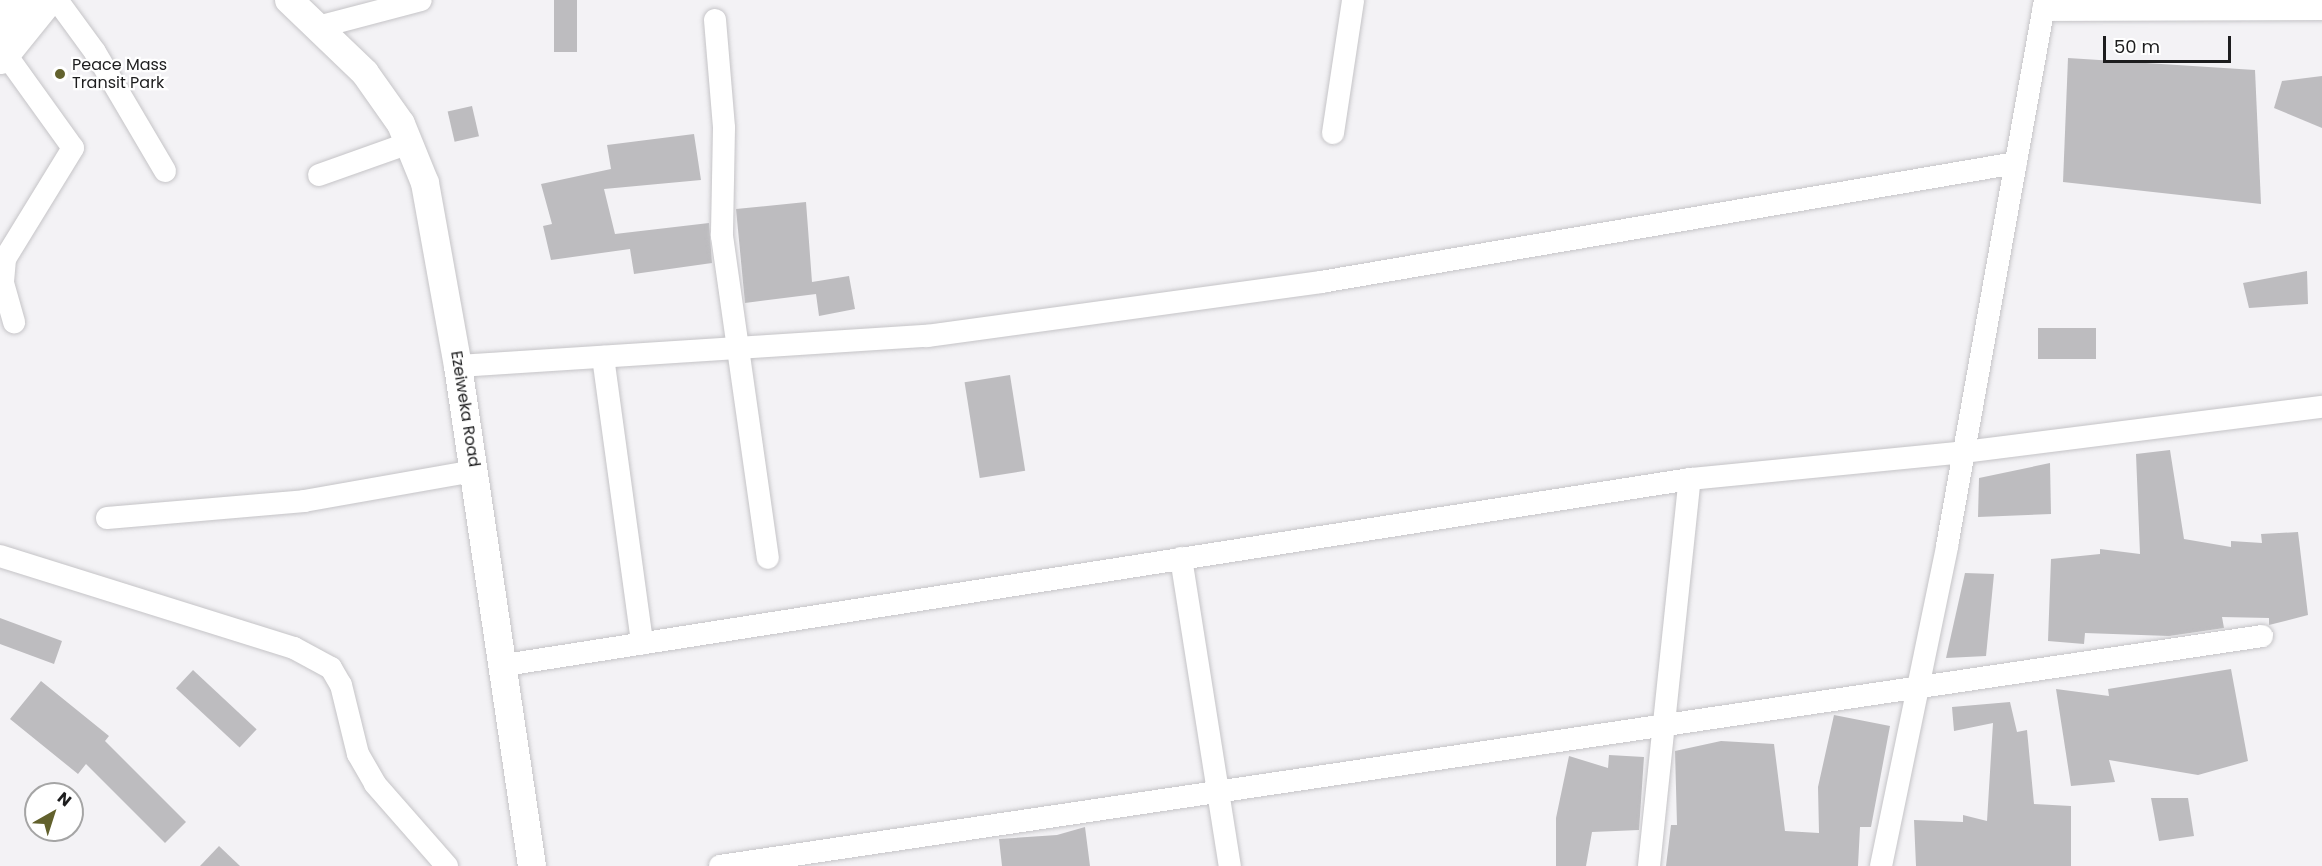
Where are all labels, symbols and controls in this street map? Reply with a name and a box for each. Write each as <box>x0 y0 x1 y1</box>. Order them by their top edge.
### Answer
scale bar <box>2106 24 2234 62</box>
text: 50 m <box>2114 34 2160 59</box>
place label: Peace Mass Transit Park <box>72 55 167 93</box>
marker: Peace Mass Transit Park <box>53 67 67 81</box>
street label: Ezeiweka Road <box>446 350 484 468</box>
north arrow <box>24 782 84 842</box>
text: N <box>52 786 76 812</box>

